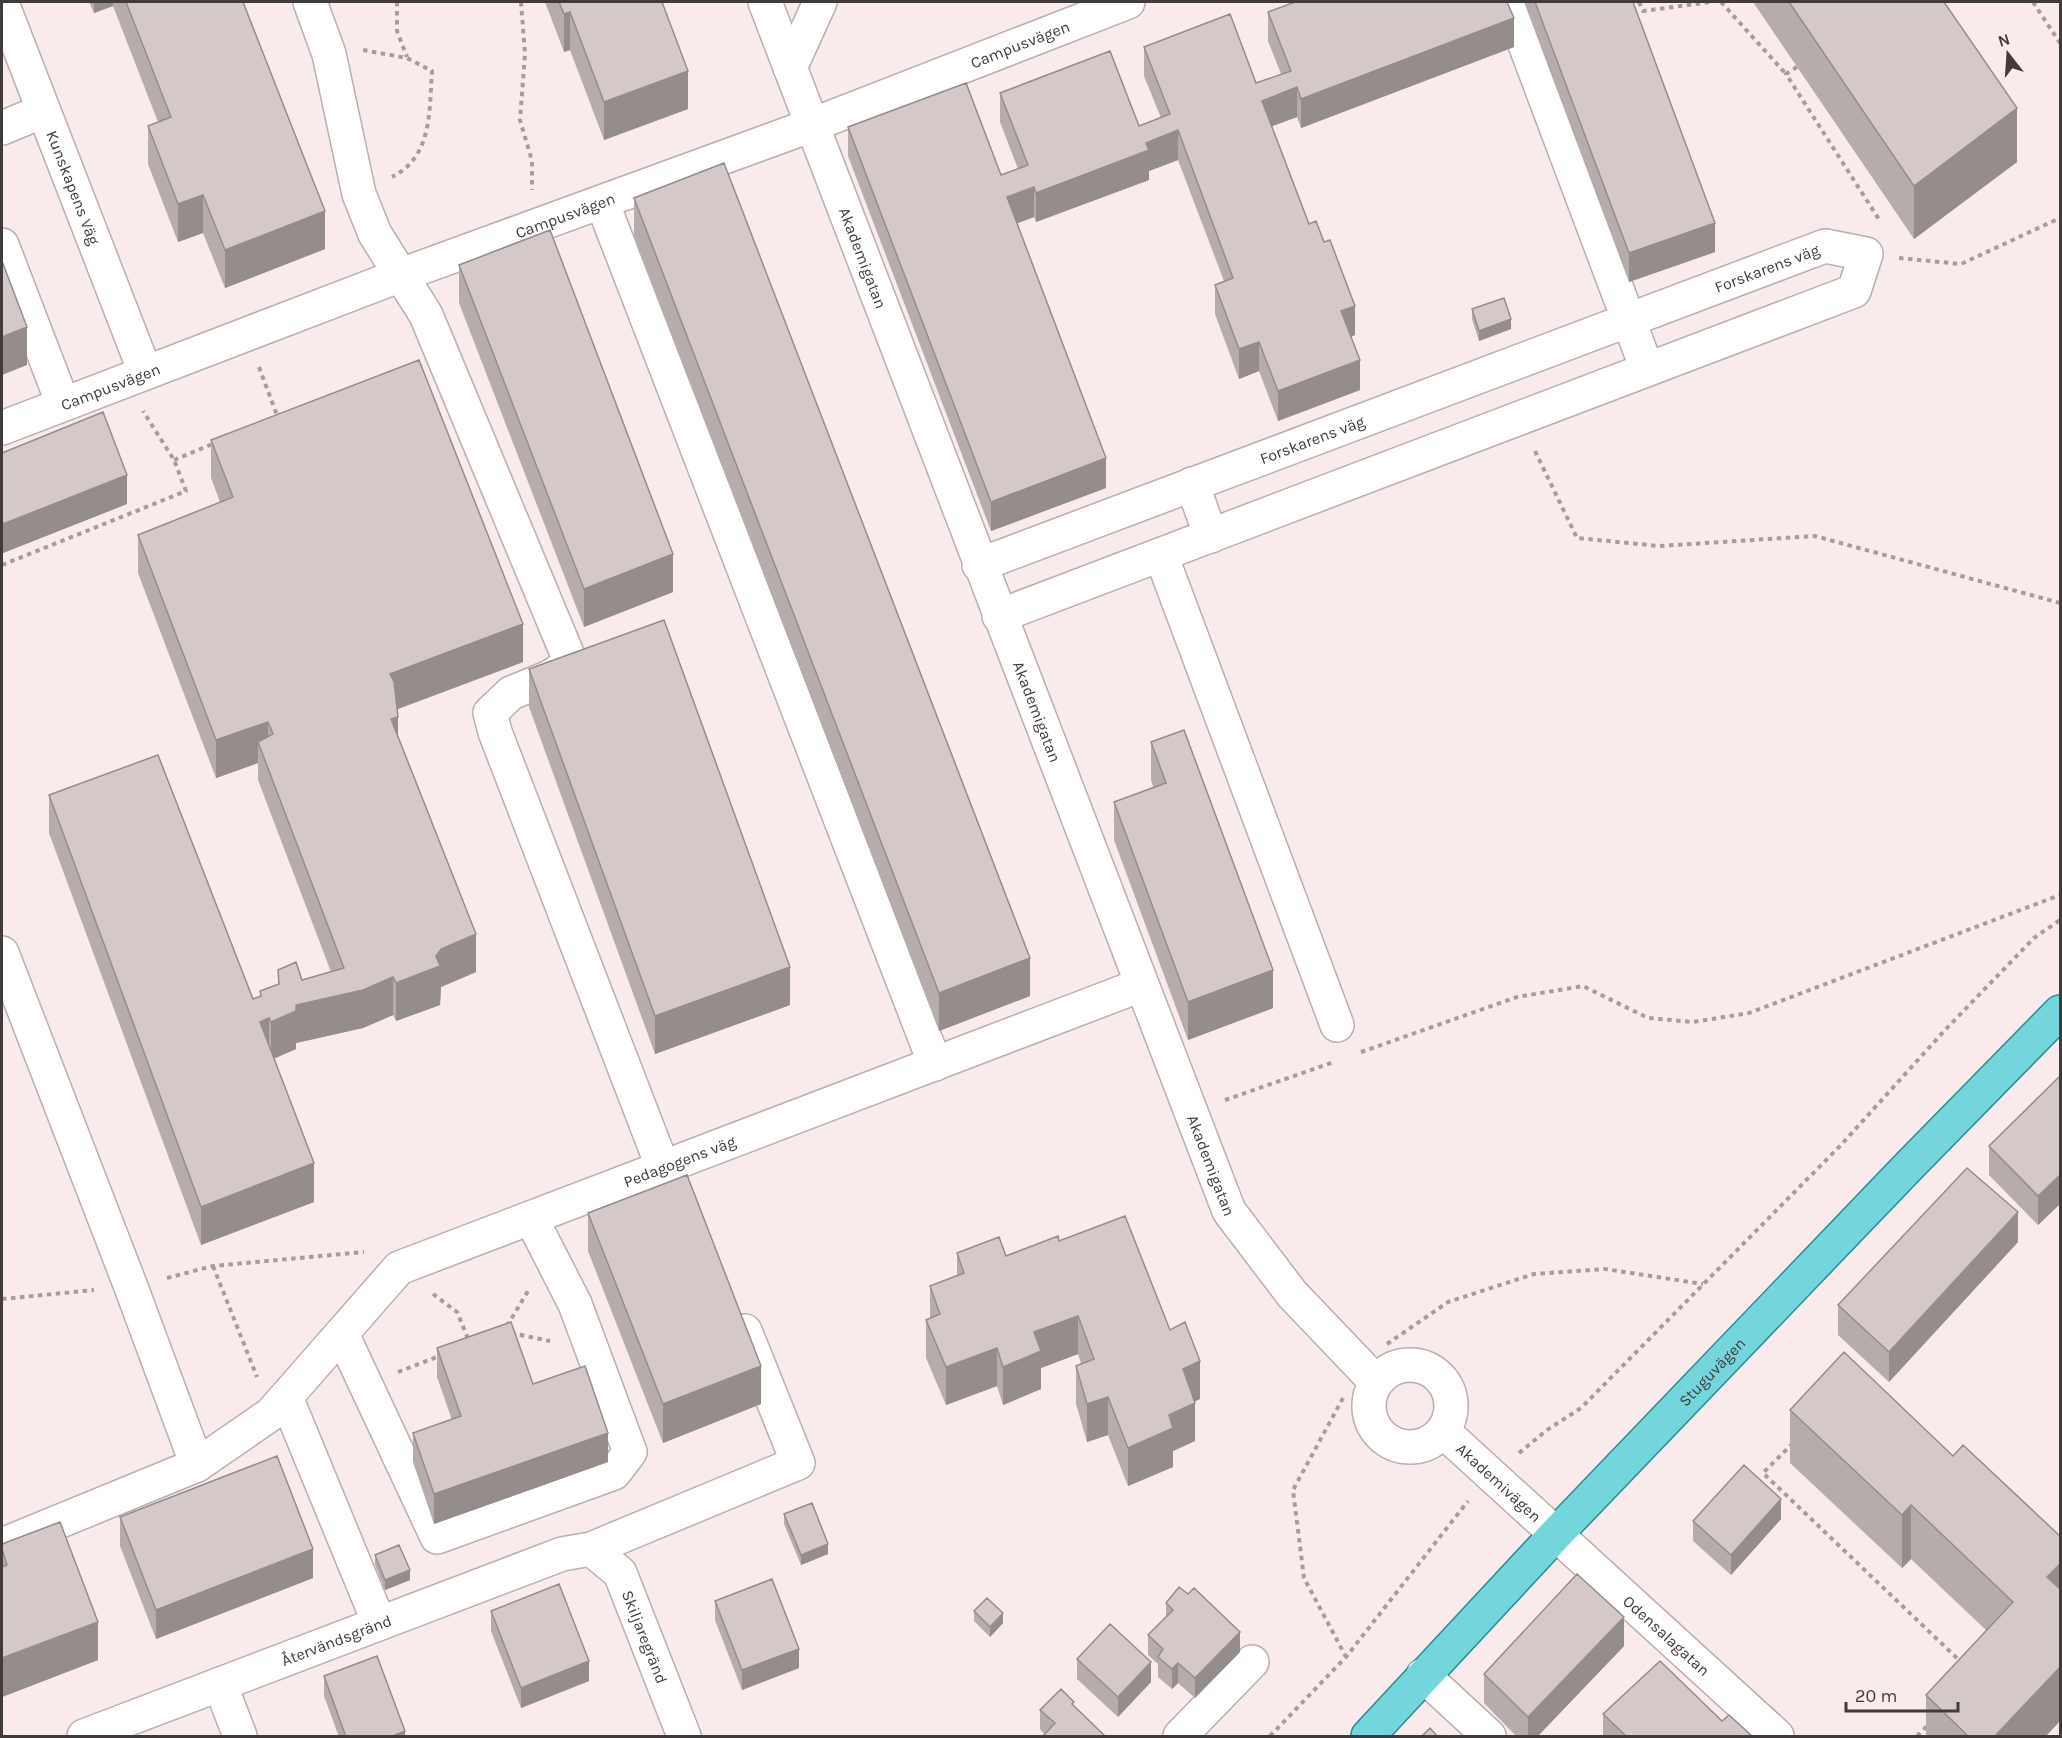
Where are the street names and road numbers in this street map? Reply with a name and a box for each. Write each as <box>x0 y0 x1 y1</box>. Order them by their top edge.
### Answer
street label: Campusvägen <box>968 16 1072 72</box>
street label: Kunskapens Väg <box>43 128 104 248</box>
street label: Campusvägen <box>513 188 618 242</box>
street label: Akademigatan <box>835 205 891 311</box>
street label: Forskarens väg <box>1712 240 1822 296</box>
street label: Campusvägen <box>58 359 163 414</box>
street label: Forskarens väg <box>1257 411 1367 468</box>
street label: Akademigatan <box>1009 658 1065 765</box>
street label: Akademigatan <box>1183 1112 1239 1219</box>
street label: Pedagogens väg <box>621 1131 738 1191</box>
street label: Stuguvägen <box>1674 1333 1749 1410</box>
street label: Akademivägen <box>1453 1439 1546 1526</box>
street label: Skiljaregränd <box>618 1587 672 1686</box>
street label: Odensalagatan <box>1620 1591 1714 1680</box>
street label: Återvändsgränd <box>279 1610 394 1670</box>

